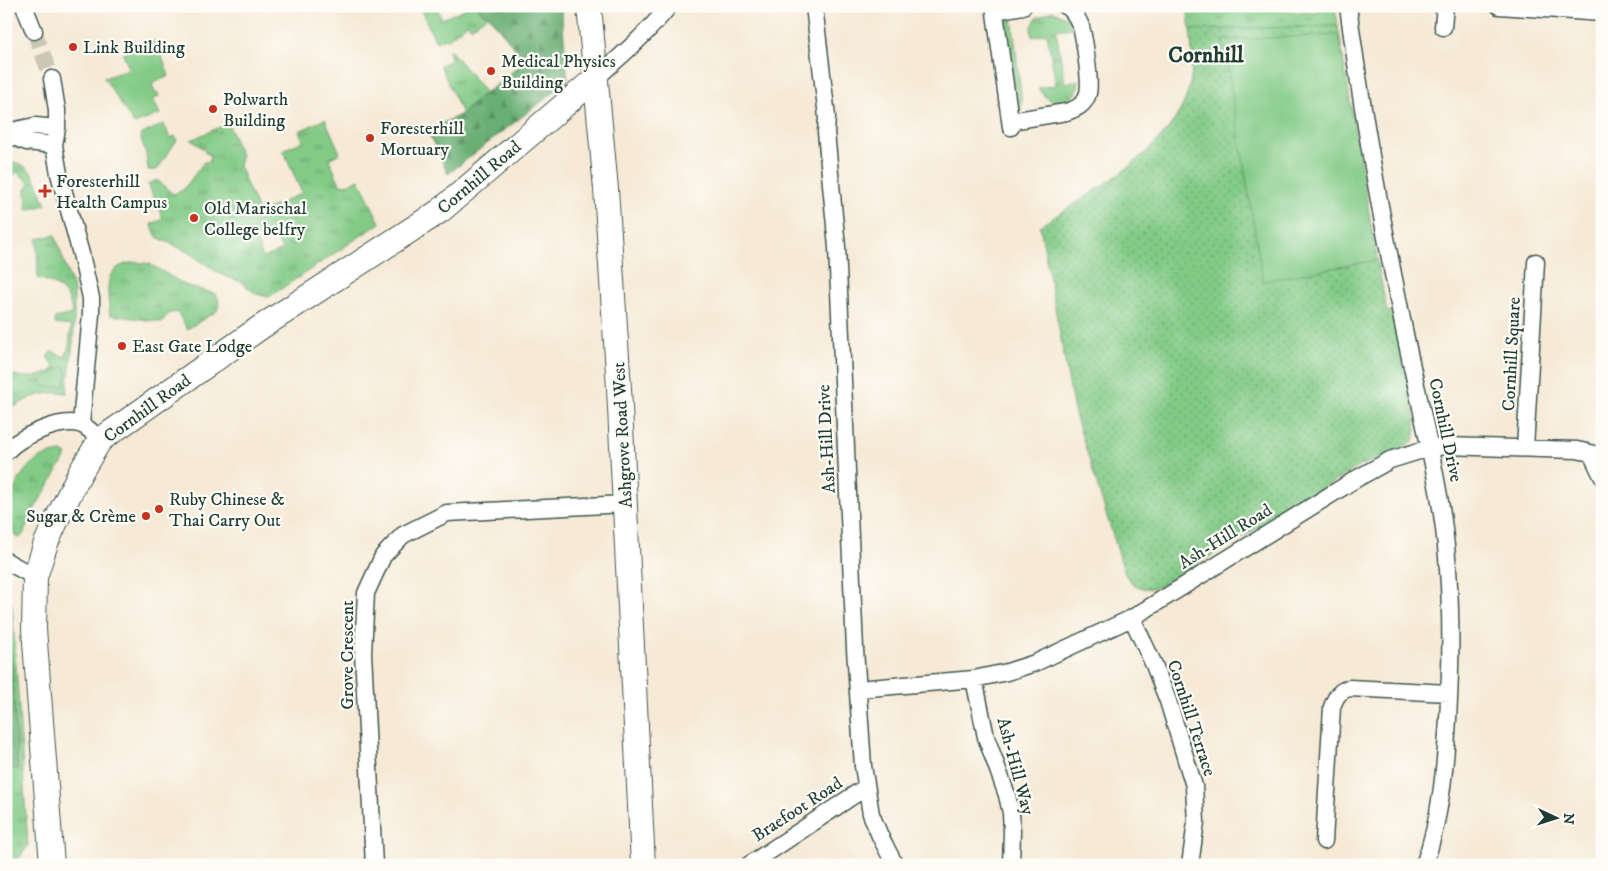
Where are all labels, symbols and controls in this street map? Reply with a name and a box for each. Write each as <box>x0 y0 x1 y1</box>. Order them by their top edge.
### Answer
place label: Link Building <box>83 37 185 59</box>
marker: Link Building <box>67 41 79 53</box>
district label: Cornhill <box>1168 42 1244 69</box>
place label: Medical Physics Building <box>501 51 616 94</box>
marker: Medical Physics Building <box>485 65 497 77</box>
place label: Polwarth Building <box>223 89 289 132</box>
marker: Polwarth Building <box>207 103 219 115</box>
place label: Foresterhill Mortuary <box>380 118 465 161</box>
marker: Foresterhill Mortuary <box>364 132 376 144</box>
street label: Cornhill Road <box>433 136 526 219</box>
place label: Foresterhill Health Campus <box>56 171 167 214</box>
marker: Foresterhill Health Campus <box>38 184 52 198</box>
place label: Old Marischal College belfry <box>204 198 307 241</box>
marker: Old Marischal College belfry <box>188 212 200 224</box>
street label: Cornhill Square <box>1498 296 1526 412</box>
place label: East Gate Lodge <box>132 336 252 358</box>
marker: East Gate Lodge <box>116 340 128 352</box>
street label: Ashgrove Road West <box>608 361 638 509</box>
street label: Cornhill Road <box>100 370 196 448</box>
street label: Cornhill Drive <box>1423 376 1467 484</box>
street label: Ash-Hill Drive <box>813 384 841 494</box>
place label: Ruby Chinese & Thai Carry Out <box>169 489 285 532</box>
street label: Ash-Hill Road <box>1175 499 1276 574</box>
marker: Ruby Chinese & Thai Carry Out <box>153 503 165 515</box>
place label: Sugar & Crème <box>26 506 136 528</box>
marker: Sugar & Crème <box>140 510 152 522</box>
street label: Grove Crescent <box>337 600 359 710</box>
street label: Cornhill Terrace <box>1162 657 1220 779</box>
street label: Ash-Hill Way <box>991 715 1039 818</box>
street label: Braefoot Road <box>748 773 847 847</box>
north arrow <box>1530 794 1580 844</box>
text: N <box>1559 812 1577 826</box>

